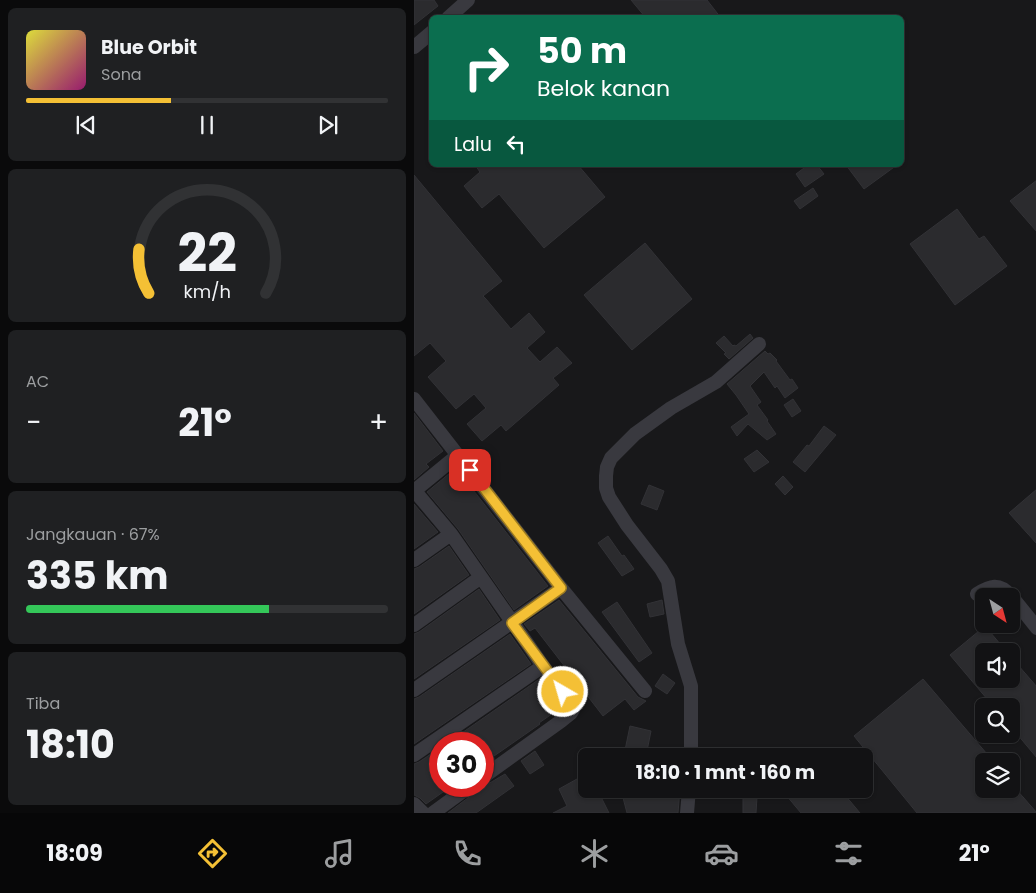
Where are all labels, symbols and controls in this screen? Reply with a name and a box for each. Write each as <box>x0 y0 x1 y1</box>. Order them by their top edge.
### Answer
text: 50 m <box>537 26 627 75</box>
text: Blue Orbit <box>101 34 197 61</box>
icon: right <box>454 35 519 100</box>
text: Sona <box>101 63 142 86</box>
text: Belok kanan <box>537 73 670 104</box>
icon: previous <box>72 111 100 139</box>
icon: pause <box>193 111 221 139</box>
icon: next <box>314 111 342 139</box>
icon: left <box>502 130 530 158</box>
text: Lalu <box>454 131 492 158</box>
text: 22 <box>177 217 237 290</box>
text: km/h <box>183 279 231 304</box>
text: AC <box>26 370 49 393</box>
text: 21° <box>178 396 232 449</box>
text: − <box>26 403 41 442</box>
text: + <box>369 403 388 442</box>
pin <box>449 449 491 491</box>
icon: arrive <box>456 456 484 484</box>
text: Jangkauan · 67% <box>26 523 160 546</box>
text: 335 km <box>26 549 168 602</box>
north arrow <box>975 588 1020 632</box>
map controls <box>975 588 1020 798</box>
button: sound <box>975 643 1020 688</box>
position arrow <box>536 665 588 717</box>
text: Tiba <box>26 692 60 715</box>
button: search <box>975 698 1020 743</box>
text: 18:10 <box>26 718 115 771</box>
speed limit sign: 30 <box>429 732 494 797</box>
button: layers <box>975 753 1020 798</box>
text: 18:10 · 1 mnt · 160 m <box>636 759 815 786</box>
icon: directions <box>195 836 230 871</box>
icon: music <box>322 836 357 871</box>
icon: phone <box>450 836 485 871</box>
icon: climate <box>577 836 612 871</box>
icon: car <box>704 836 739 871</box>
icon: filters <box>831 836 866 871</box>
text: 18:09 <box>46 838 103 869</box>
text: 21° <box>959 838 990 869</box>

